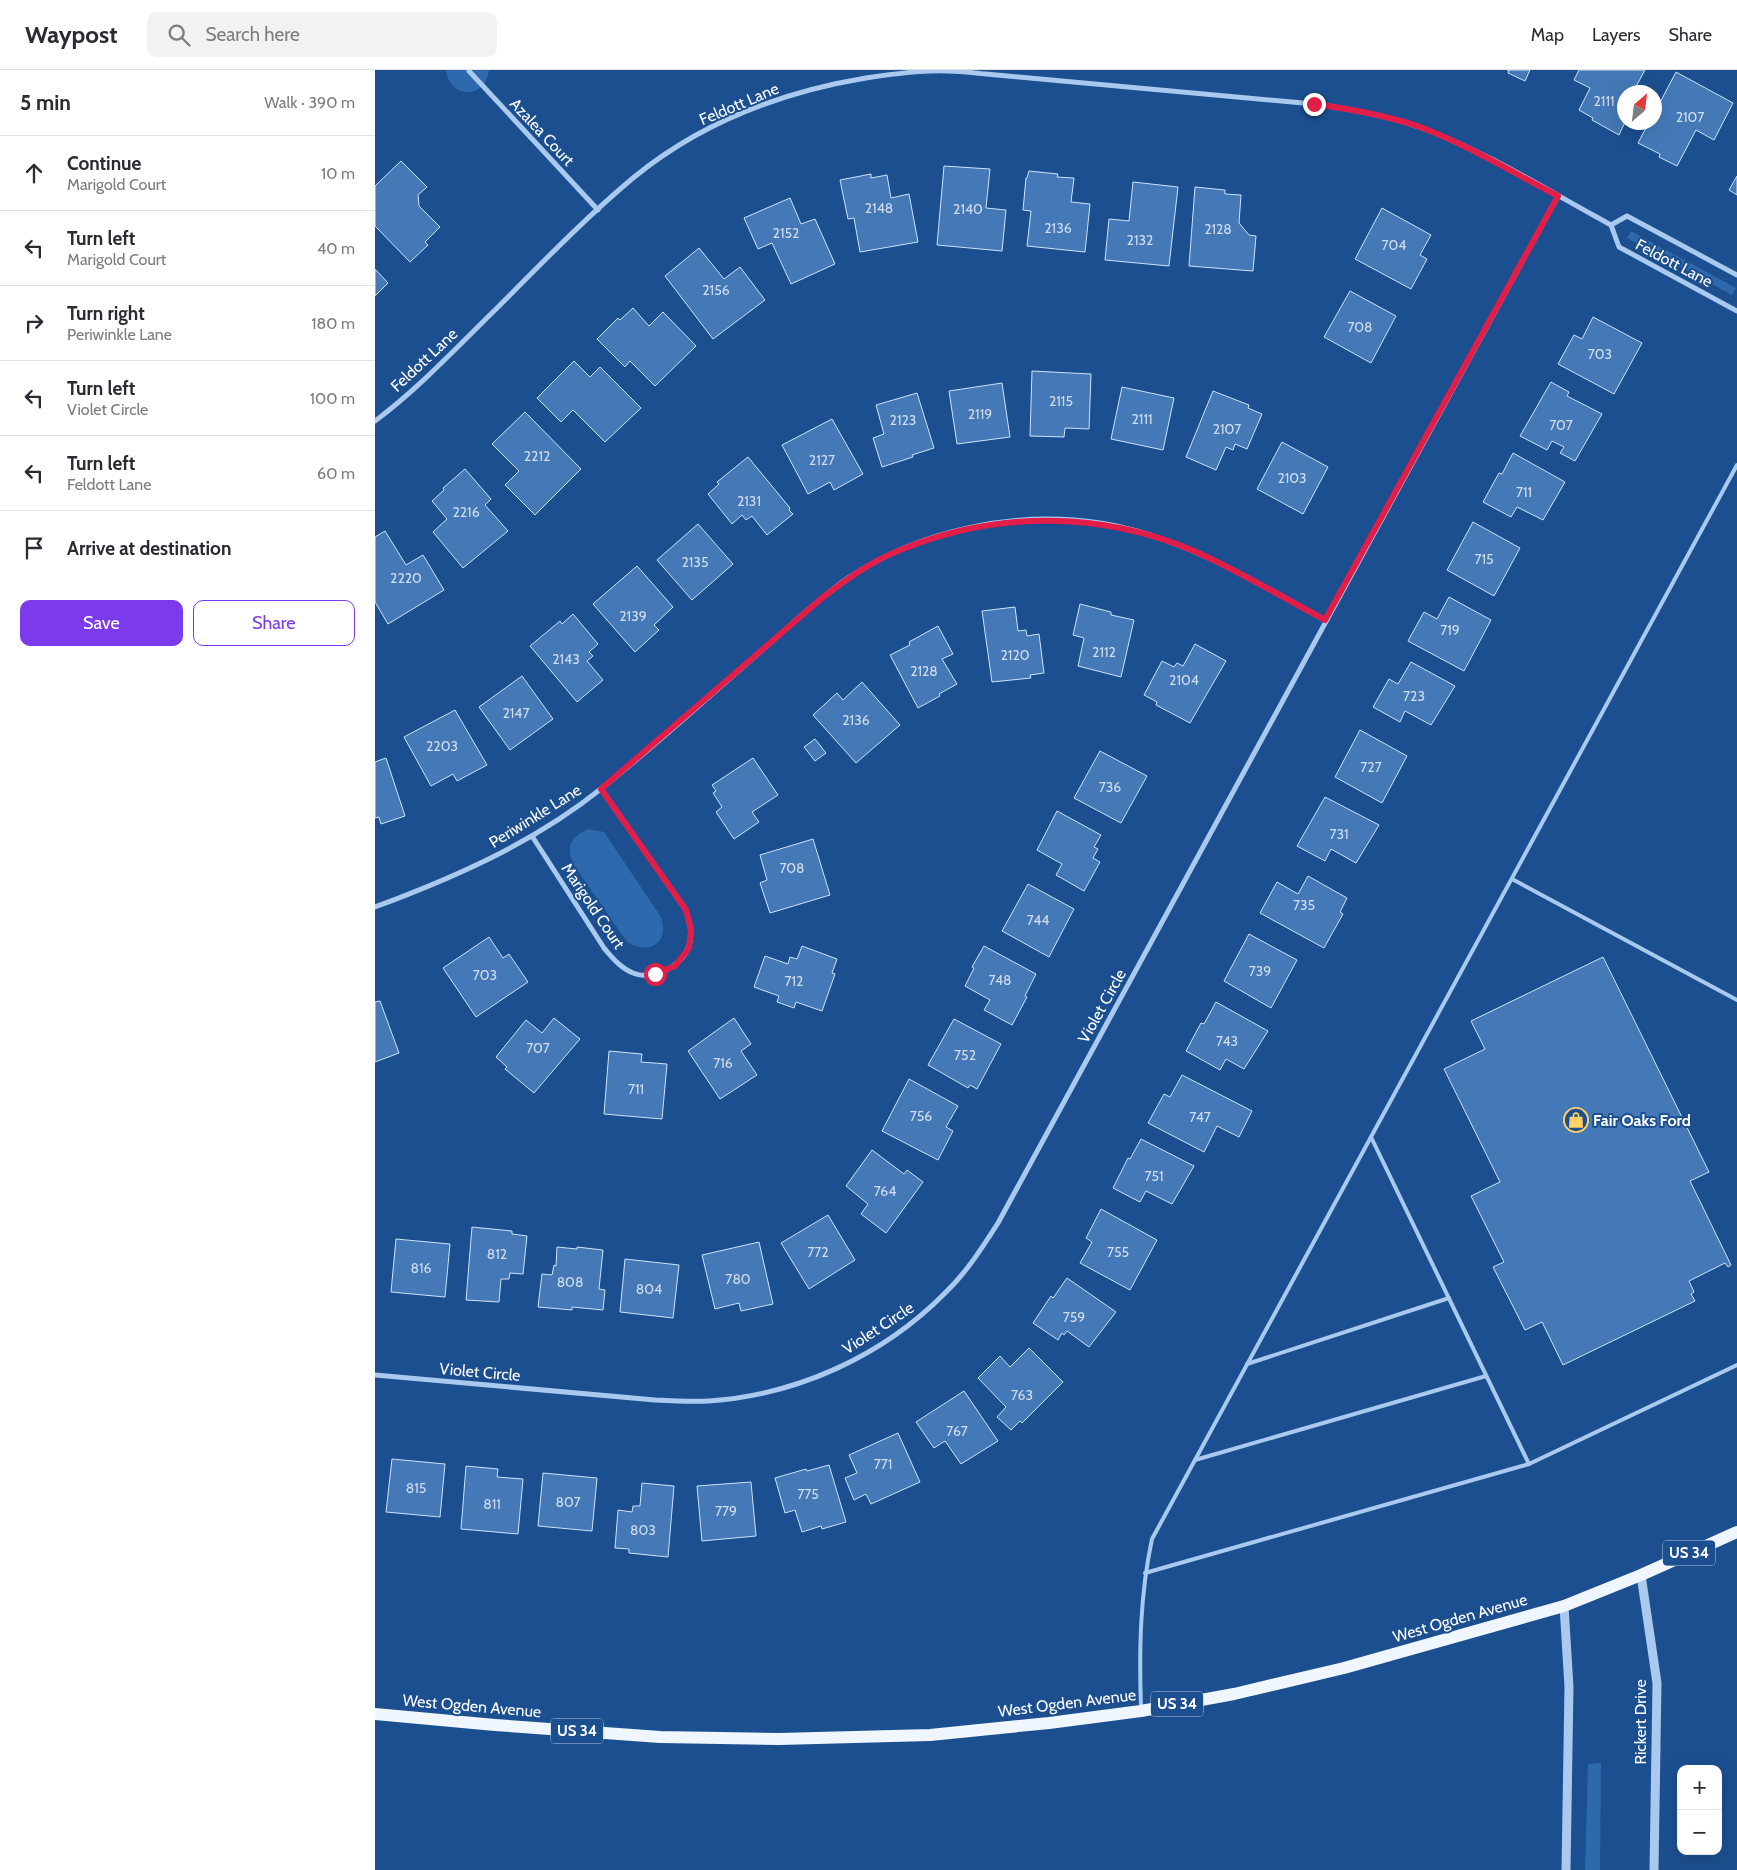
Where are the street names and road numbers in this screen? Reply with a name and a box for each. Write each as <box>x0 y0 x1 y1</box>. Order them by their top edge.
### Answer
street label: Feldott Lane <box>696 79 782 129</box>
street label: Azalea Court <box>506 94 579 170</box>
street label: Feldott Lane <box>1632 235 1716 291</box>
street label: Feldott Lane <box>387 324 461 396</box>
street label: Periwinkle Lane <box>485 780 585 852</box>
street label: Marigold Court <box>557 860 629 953</box>
street label: Violet Circle <box>1074 966 1130 1046</box>
street label: Violet Circle <box>839 1298 917 1358</box>
street label: Violet Circle <box>439 1359 521 1385</box>
road number: US 34 <box>1663 1540 1715 1566</box>
street label: West Ogden Avenue <box>1391 1590 1529 1646</box>
street label: Rickert Drive <box>1631 1679 1650 1765</box>
street label: West Ogden Avenue <box>997 1685 1137 1721</box>
street label: West Ogden Avenue <box>402 1690 542 1722</box>
road number: US 34 <box>1151 1692 1203 1716</box>
road number: US 34 <box>551 1718 603 1744</box>

